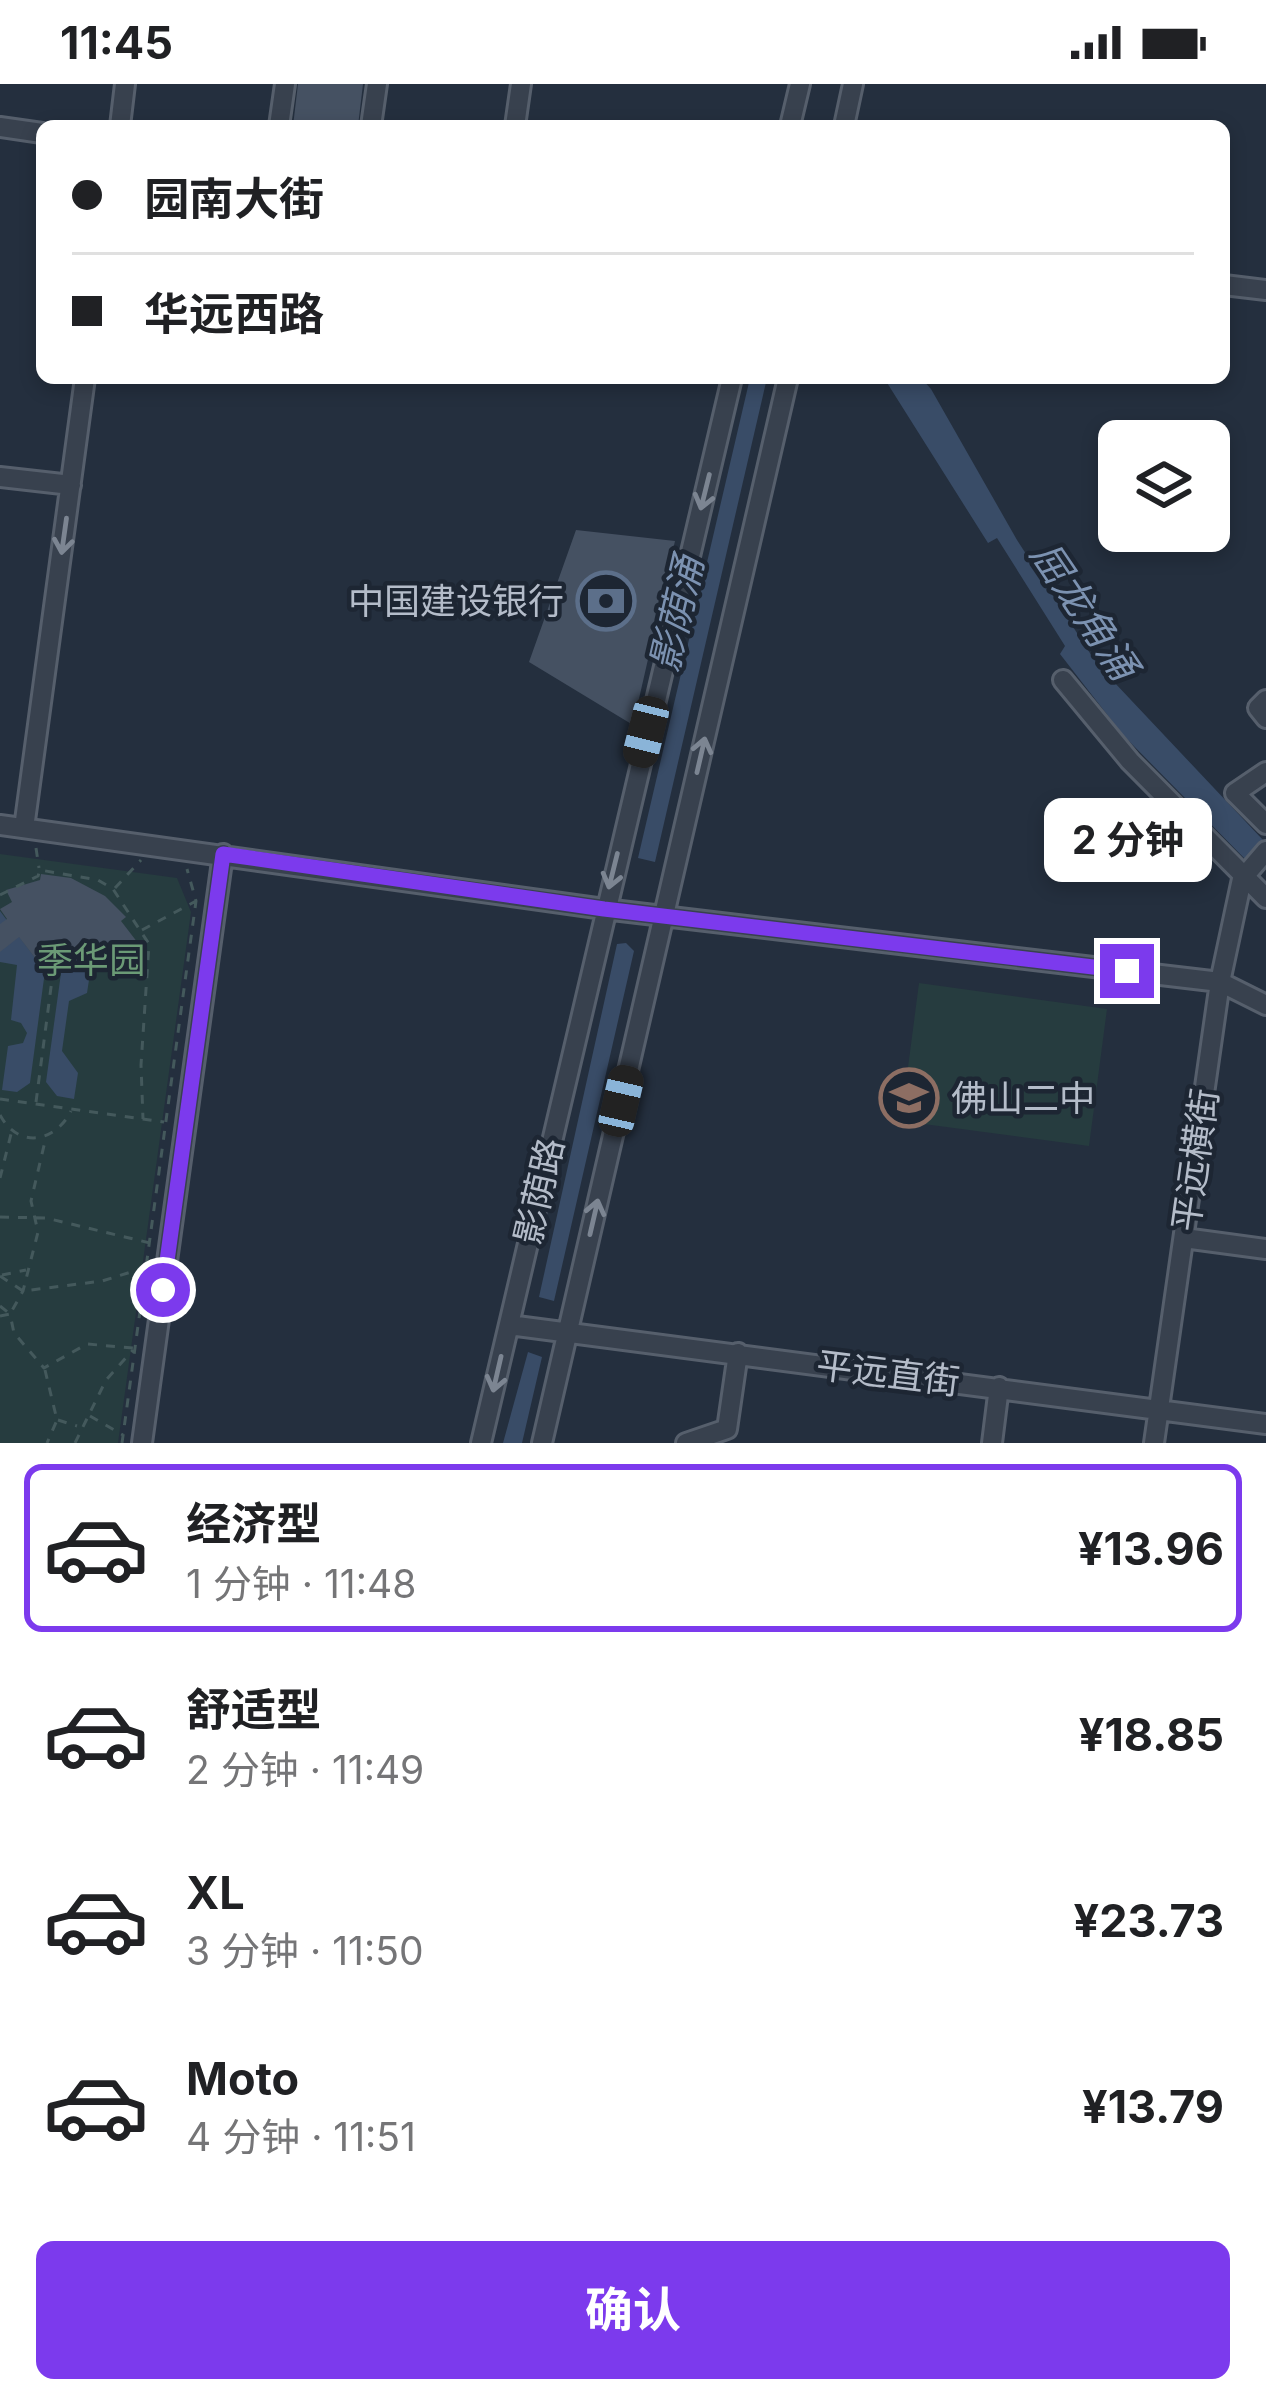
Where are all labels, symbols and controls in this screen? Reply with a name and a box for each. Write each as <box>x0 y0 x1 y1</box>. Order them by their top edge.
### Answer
text: 11:45 <box>60 15 173 70</box>
text: 园南大街 <box>144 171 324 226</box>
text: 华远西路 <box>144 286 324 341</box>
map controls <box>1098 420 1230 552</box>
button: layers <box>1098 420 1230 552</box>
one-way arrow <box>692 472 715 510</box>
one-way arrow <box>52 515 75 554</box>
water label: 屈龙角涌 <box>1022 532 1150 691</box>
water label: 影荫涌 <box>640 548 713 676</box>
bank icon: 中国建设银行 <box>575 570 637 632</box>
place label: 中国建设银行 <box>348 579 564 623</box>
car <box>620 693 672 771</box>
one-way arrow <box>690 737 713 775</box>
callout: 2 分钟 <box>1043 797 1211 881</box>
text: 2 分钟 <box>1072 816 1184 863</box>
one-way arrow <box>601 851 623 889</box>
park label: 季华园 <box>37 938 145 982</box>
route end <box>1100 944 1154 998</box>
car <box>595 1062 647 1140</box>
school or university icon: 佛山二中 <box>878 1067 940 1129</box>
place label: 佛山二中 <box>951 1076 1095 1120</box>
street label: 平远横街 <box>1163 1086 1227 1234</box>
street label: 影荫路 <box>505 1133 573 1249</box>
one-way arrow <box>584 1198 606 1236</box>
route start <box>136 1263 190 1317</box>
street label: 平远直街 <box>814 1342 962 1404</box>
one-way arrow <box>485 1354 508 1392</box>
icon: car <box>42 1494 150 1602</box>
text: 经济型 <box>186 1496 321 1551</box>
text: ¥13.96 <box>1078 1521 1224 1576</box>
text: 1 分钟 · 11:48 <box>186 1560 416 1607</box>
icon: car <box>42 1680 150 1788</box>
text: 舒适型 <box>186 1682 321 1737</box>
text: ¥18.85 <box>1079 1707 1224 1762</box>
text: 2 分钟 · 11:49 <box>186 1746 424 1793</box>
text: XL <box>186 1865 245 1920</box>
icon: car <box>42 1866 150 1974</box>
text: ¥23.73 <box>1074 1893 1224 1948</box>
text: 3 分钟 · 11:50 <box>186 1927 424 1974</box>
text: Moto <box>186 2051 299 2106</box>
icon: car <box>42 2052 150 2160</box>
text: ¥13.79 <box>1082 2079 1224 2134</box>
text: 4 分钟 · 11:51 <box>186 2113 416 2160</box>
button: 确认 <box>36 2241 1230 2379</box>

